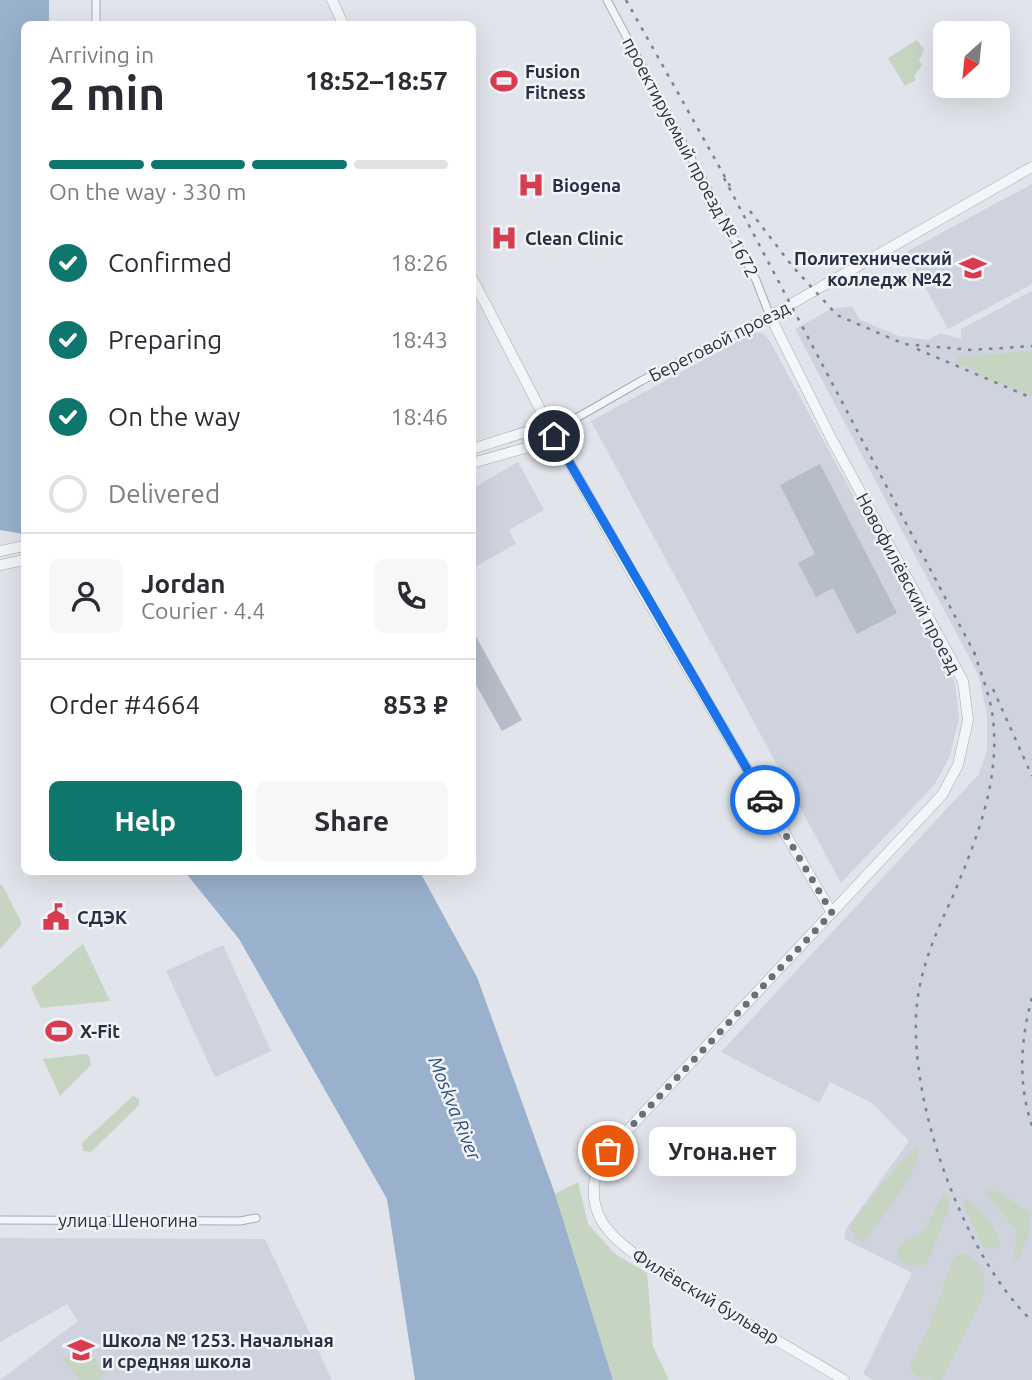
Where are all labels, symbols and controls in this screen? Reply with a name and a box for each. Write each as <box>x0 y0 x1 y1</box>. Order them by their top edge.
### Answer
north arrow <box>933 21 1010 98</box>
map controls <box>933 21 1010 98</box>
street label: проектируемый проезд № 1672 <box>619 34 763 280</box>
text: Arriving in <box>49 42 154 67</box>
place label: Fusion Fitness <box>525 61 586 102</box>
text: 18:52–18:57 <box>305 66 448 95</box>
sports icon: Fusion Fitness <box>489 66 519 96</box>
text: 2 min <box>49 67 165 119</box>
hospital icon: Biogena <box>516 170 546 200</box>
place label: Biogena <box>552 175 621 195</box>
text: On the way · 330 m <box>49 179 246 204</box>
hospital icon: Clean Clinic <box>489 223 519 253</box>
place label: Clean Clinic <box>525 228 623 248</box>
icon: check <box>49 244 87 282</box>
text: Confirmed <box>108 248 232 277</box>
place label: Политехнический колледж №42 <box>794 248 952 289</box>
text: 18:26 <box>390 250 448 275</box>
school or university icon: Политехнический колледж №42 <box>958 253 988 283</box>
street label: Береговой проезд <box>645 297 793 385</box>
icon: check <box>49 321 87 359</box>
text: Preparing <box>108 325 222 354</box>
text: 18:43 <box>390 327 448 352</box>
icon: check <box>49 398 87 436</box>
text: On the way <box>108 402 240 431</box>
text: 18:46 <box>390 404 448 429</box>
pin <box>524 406 584 466</box>
icon: home <box>535 417 573 455</box>
text: Delivered <box>108 479 220 508</box>
street label: Новофилёвский проезд <box>853 489 965 677</box>
button: person <box>49 559 123 633</box>
button: phone <box>374 559 448 633</box>
text: Jordan <box>141 569 226 598</box>
text: Courier · 4.4 <box>141 598 265 623</box>
text: Order #4664 <box>49 690 200 719</box>
text: 853 ₽ <box>383 690 448 719</box>
courier <box>730 765 800 835</box>
button: Help <box>49 781 242 861</box>
button: Share <box>256 781 448 861</box>
icon: car <box>746 781 784 819</box>
public building icon: СДЭК <box>41 902 71 932</box>
place label: СДЭК <box>77 907 127 927</box>
sports icon: X-Fit <box>44 1016 74 1046</box>
place label: X-Fit <box>80 1021 120 1041</box>
water label: Moskva River <box>424 1053 486 1164</box>
pin <box>578 1121 638 1181</box>
callout: Угона.нет <box>650 1126 797 1176</box>
icon: bag <box>589 1132 627 1170</box>
text: Угона.нет <box>668 1139 777 1164</box>
street label: улица Шеногина <box>58 1210 198 1230</box>
street label: Филёвский бульвар <box>629 1244 783 1348</box>
place label: Школа № 1253. Начальная и средняя школа <box>102 1330 334 1371</box>
school or university icon: Школа № 1253. Начальная и средняя школа <box>66 1335 96 1365</box>

